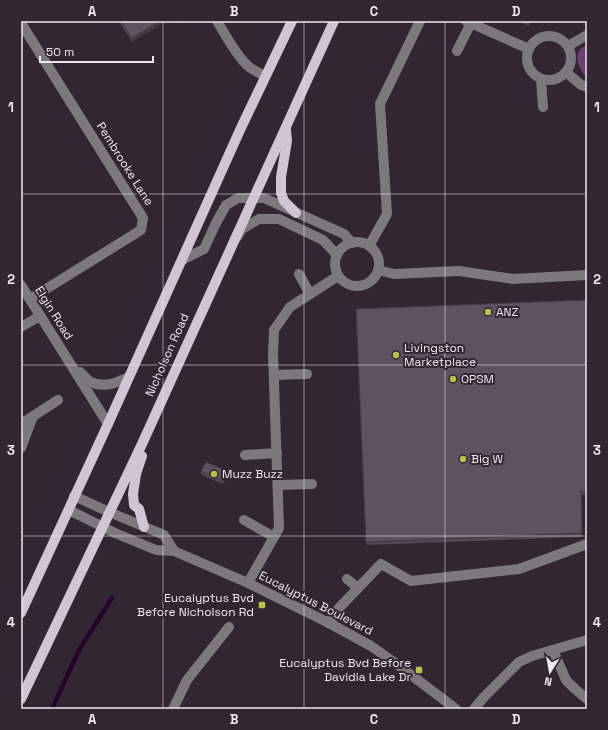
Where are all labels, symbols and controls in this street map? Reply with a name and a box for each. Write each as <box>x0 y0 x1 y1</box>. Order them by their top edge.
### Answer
text: A <box>88 3 97 20</box>
text: B <box>230 3 239 20</box>
text: C <box>370 3 378 20</box>
text: D <box>512 3 521 20</box>
scale bar <box>40 38 153 64</box>
text: 50 m <box>46 44 74 60</box>
text: 1 <box>8 99 14 116</box>
text: 1 <box>594 99 600 116</box>
street label: Pembrooke Lane <box>93 119 157 209</box>
text: 2 <box>7 271 15 288</box>
text: 2 <box>593 271 601 288</box>
street label: Elgin Road <box>31 283 77 343</box>
place label: ANZ <box>496 304 519 320</box>
marker: ANZ <box>483 307 493 317</box>
street label: Nicholson Road <box>142 311 192 399</box>
place label: Livingston Marketplace <box>404 340 476 370</box>
marker: Livingston Marketplace <box>391 350 401 360</box>
place label: OPSM <box>461 371 494 387</box>
marker: OPSM <box>448 374 458 384</box>
text: 3 <box>7 442 15 459</box>
text: 3 <box>593 442 601 459</box>
place label: Big W <box>471 451 504 467</box>
marker: Big W <box>458 454 468 464</box>
place label: Muzz Buzz <box>222 466 283 482</box>
marker: Muzz Buzz <box>209 469 219 479</box>
street label: Eucalyptus Boulevard <box>256 567 376 639</box>
place label: Eucalyptus Bvd Before Nicholson Rd <box>137 590 254 620</box>
marker: Eucalyptus Bvd Before Nicholson Rd <box>257 600 267 610</box>
text: 4 <box>7 614 15 631</box>
text: 4 <box>593 614 601 631</box>
north arrow <box>530 652 570 692</box>
place label: Eucalyptus Bvd Before Davidia Lake Dr <box>279 655 411 685</box>
marker: Eucalyptus Bvd Before Davidia Lake Dr <box>414 665 424 675</box>
text: N <box>543 674 553 689</box>
text: A <box>88 711 97 728</box>
text: B <box>230 711 239 728</box>
text: C <box>370 711 378 728</box>
text: D <box>512 711 521 728</box>

